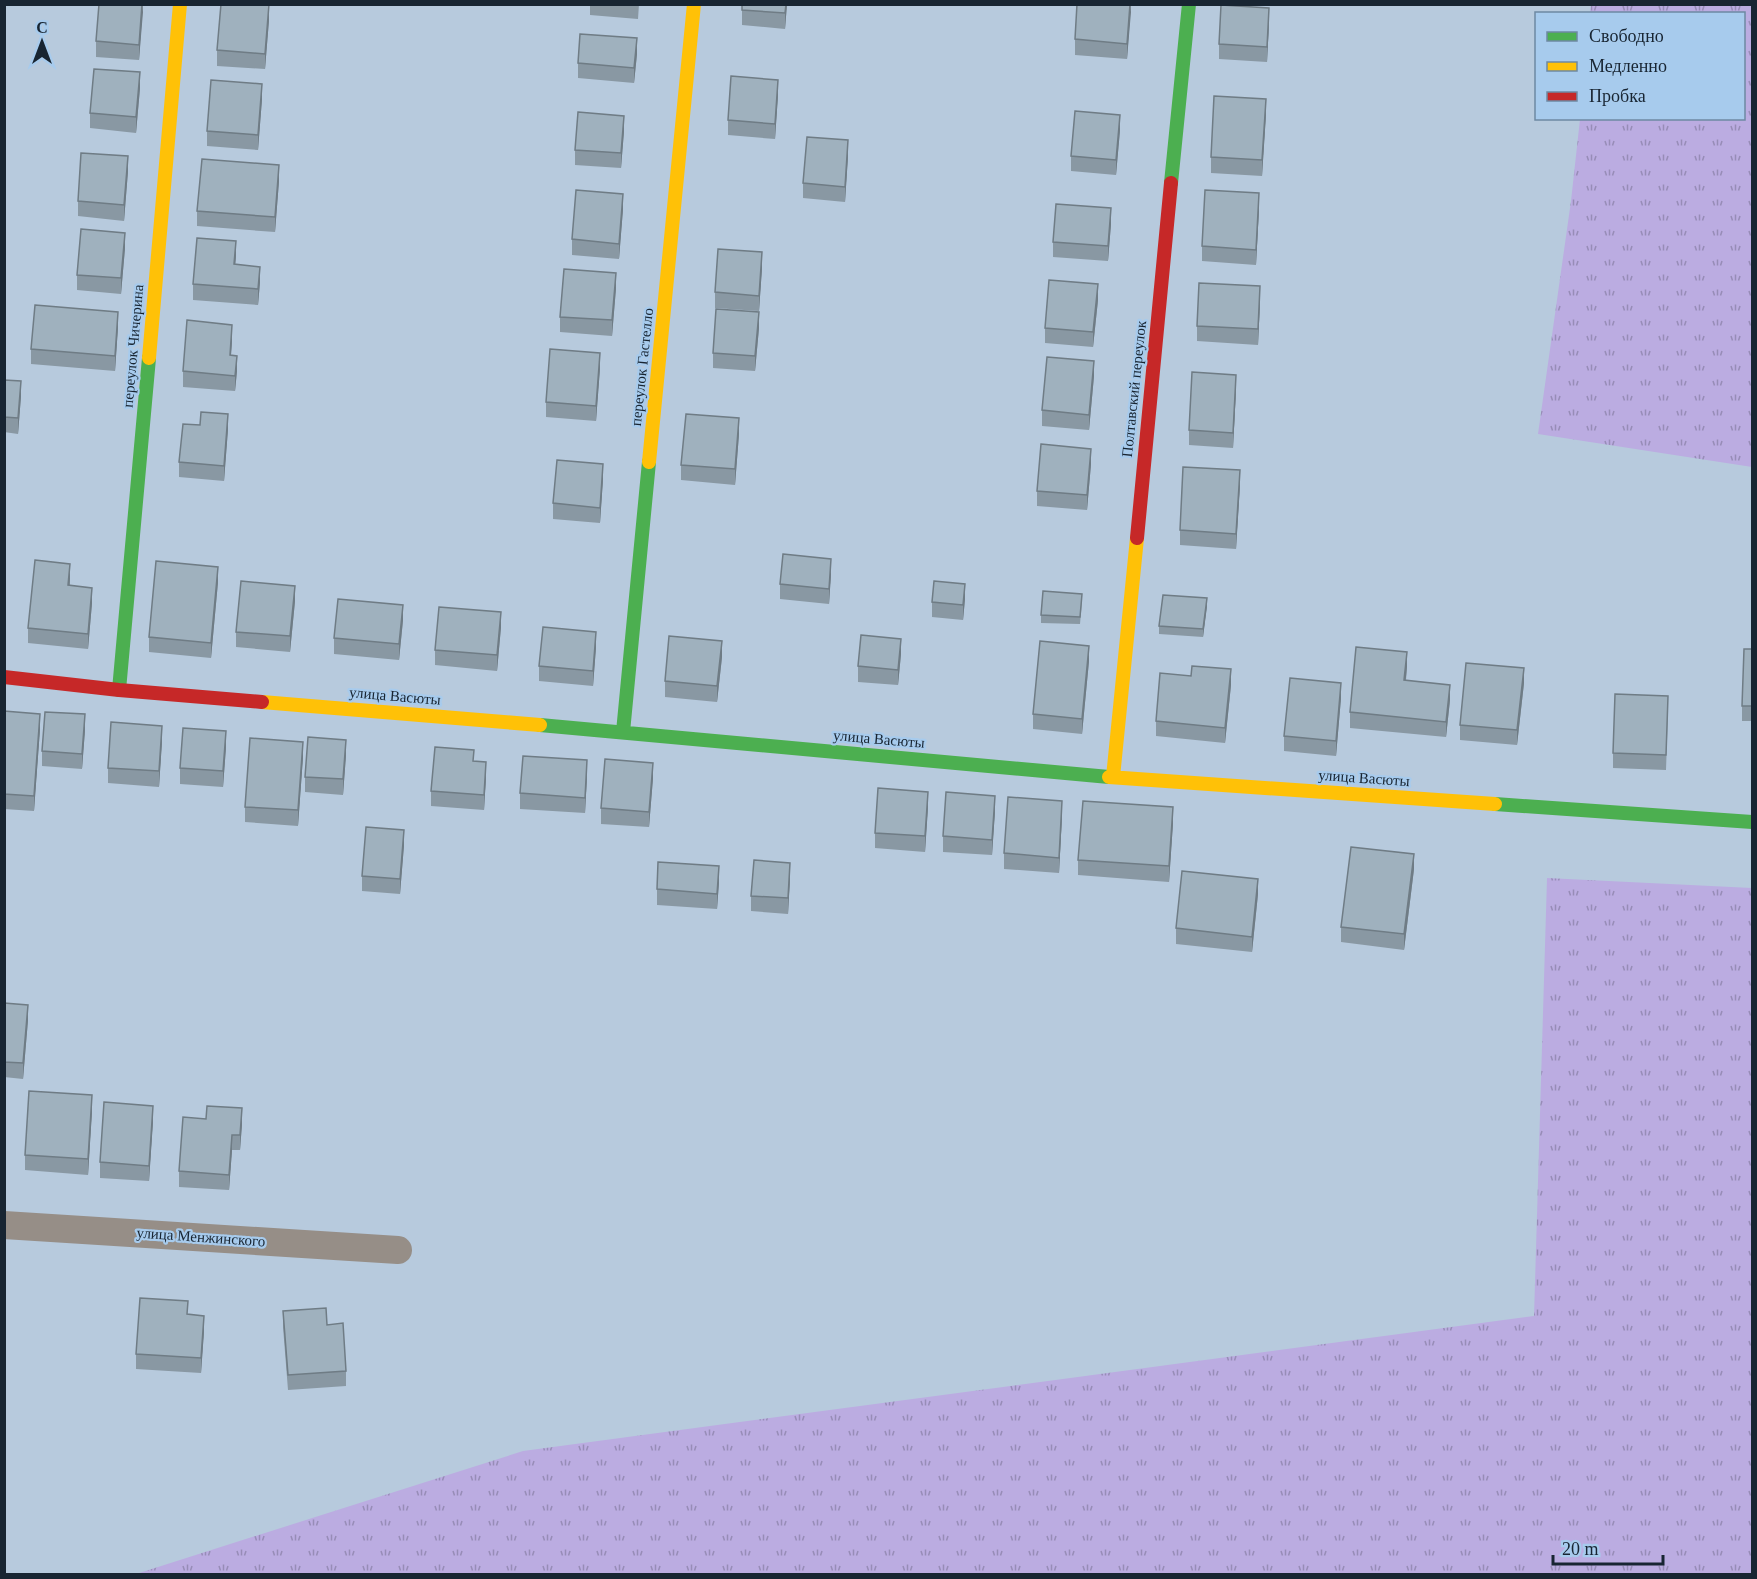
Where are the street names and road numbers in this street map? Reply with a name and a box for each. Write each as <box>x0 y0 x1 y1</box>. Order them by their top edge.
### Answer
street label: переулок Чичерина <box>120 283 146 408</box>
street label: переулок Гастелло <box>628 307 656 427</box>
street label: Полтавский переулок <box>1119 319 1149 458</box>
street label: улица Васюты <box>349 684 441 708</box>
street label: улица Васюты <box>833 727 925 751</box>
street label: улица Васюты <box>1318 767 1410 789</box>
street label: улица Менжинского <box>136 1225 266 1249</box>

